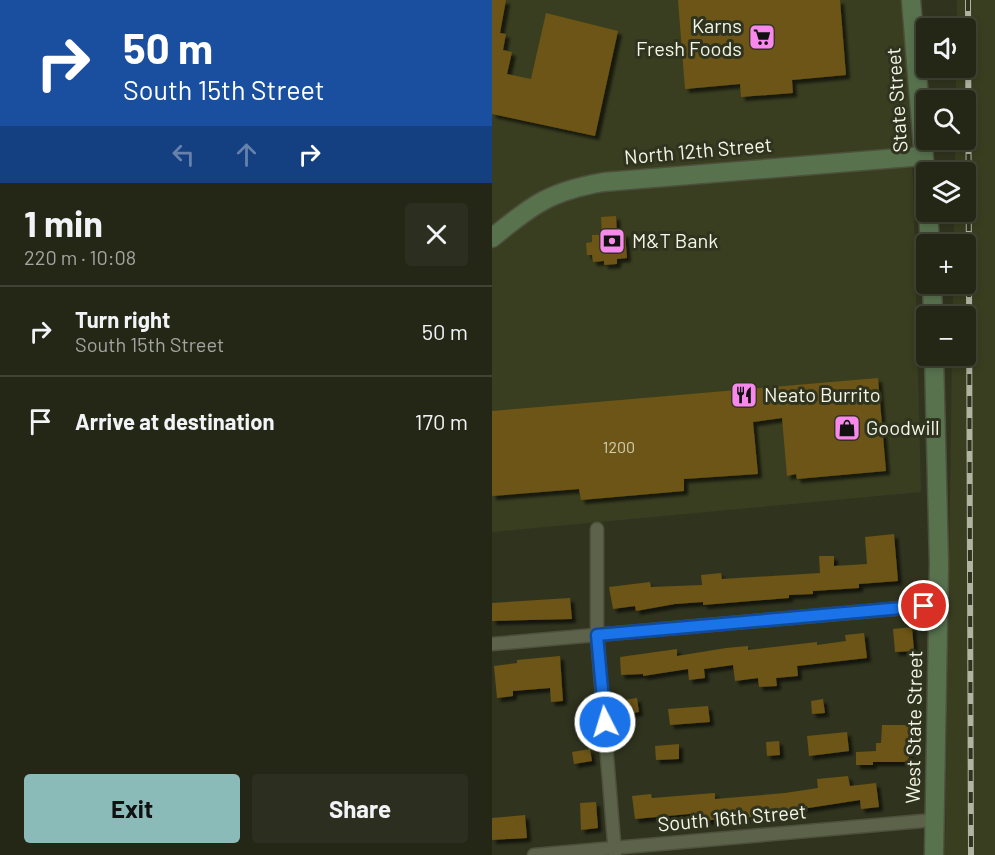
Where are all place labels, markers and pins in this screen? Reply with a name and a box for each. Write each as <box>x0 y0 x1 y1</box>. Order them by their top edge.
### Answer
place label: Karns Fresh Foods <box>636 13 742 60</box>
supermarket icon: Karns Fresh Foods <box>747 22 777 52</box>
bank icon: M&T Bank <box>597 226 627 256</box>
place label: M&T Bank <box>632 228 718 252</box>
restaurant icon: Neato Burrito <box>729 380 759 410</box>
place label: Neato Burrito <box>764 382 881 406</box>
shop icon: Goodwill <box>832 413 862 443</box>
place label: Goodwill <box>866 415 940 439</box>
pin <box>898 580 949 631</box>

